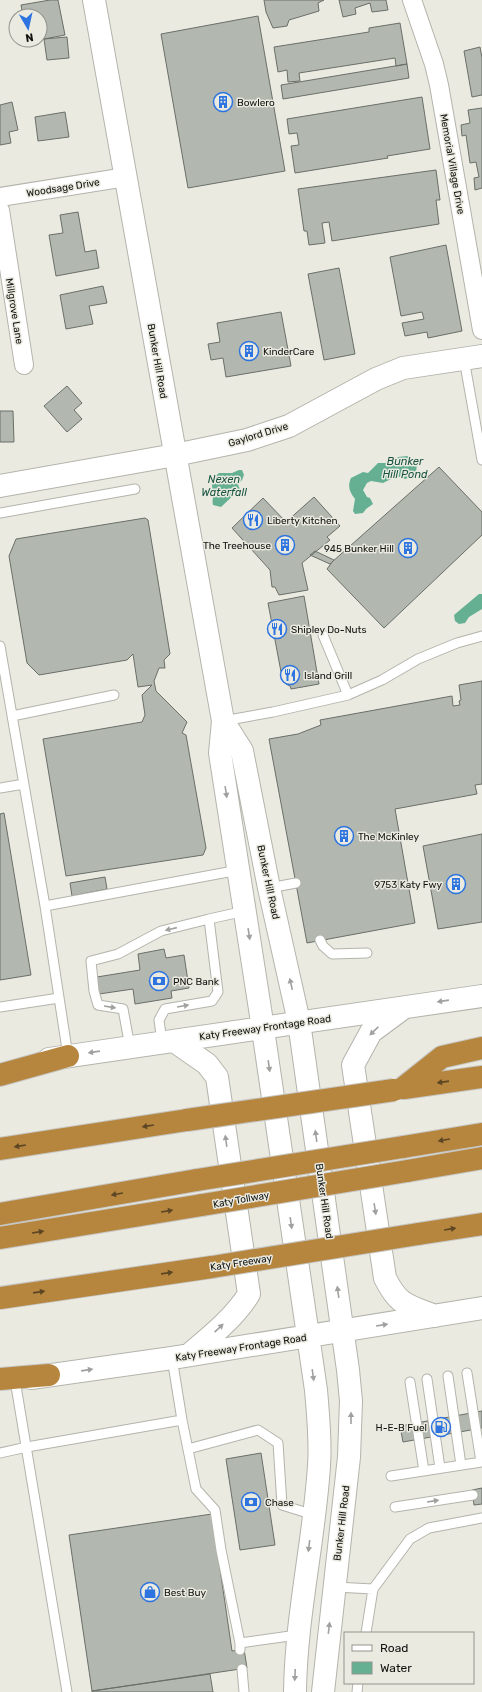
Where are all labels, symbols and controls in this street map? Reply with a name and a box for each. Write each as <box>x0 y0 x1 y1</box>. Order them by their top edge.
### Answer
north arrow <box>8 8 48 48</box>
text: N <box>24 30 34 44</box>
building icon: Bowlero <box>212 91 234 113</box>
place label: Bowlero <box>237 97 275 109</box>
street label: Memorial Village Drive <box>437 113 467 216</box>
street label: Woodsage Drive <box>26 176 101 200</box>
street label: Millgrove Lane <box>3 277 25 345</box>
street label: Bunker Hill Road <box>145 323 170 400</box>
building icon: KinderCare <box>238 340 260 362</box>
place label: KinderCare <box>263 346 315 358</box>
street label: Gaylord Drive <box>227 420 290 450</box>
water label: Bunker Hill Pond <box>382 455 428 481</box>
water label: Nexen Waterfall <box>201 473 247 499</box>
restaurant icon: Liberty Kitchen <box>242 509 264 531</box>
place label: Liberty Kitchen <box>267 515 338 527</box>
building icon: The Treehouse <box>274 534 296 556</box>
building icon: 945 Bunker Hill <box>397 537 419 559</box>
place label: The Treehouse <box>203 540 271 552</box>
place label: 945 Bunker Hill <box>324 543 394 555</box>
restaurant icon: Shipley Do-Nuts <box>266 618 288 640</box>
place label: Shipley Do-Nuts <box>291 624 367 636</box>
restaurant icon: Island Grill <box>279 664 301 686</box>
place label: Island Grill <box>304 670 352 682</box>
one-way arrow <box>224 786 230 798</box>
building icon: The McKinley <box>333 825 355 847</box>
place label: The McKinley <box>358 831 420 843</box>
street label: Bunker Hill Road <box>254 844 282 921</box>
building icon: 9753 Katy Fwy <box>445 873 467 895</box>
place label: 9753 Katy Fwy <box>374 879 442 891</box>
one-way arrow <box>165 926 177 932</box>
one-way arrow <box>246 928 252 940</box>
bank icon: PNC Bank <box>148 970 170 992</box>
place label: PNC Bank <box>173 976 220 988</box>
one-way arrow <box>287 978 293 990</box>
one-way arrow <box>437 998 449 1004</box>
one-way arrow <box>177 1003 189 1009</box>
one-way arrow <box>104 1004 116 1010</box>
street label: Katy Freeway Frontage Road <box>199 1013 332 1043</box>
one-way arrow <box>369 1026 379 1036</box>
one-way arrow <box>88 1049 100 1055</box>
one-way arrow <box>266 1060 272 1072</box>
one-way arrow <box>437 1079 449 1085</box>
one-way arrow <box>142 1123 154 1129</box>
one-way arrow <box>313 1130 319 1142</box>
one-way arrow <box>223 1135 229 1147</box>
one-way arrow <box>437 1137 450 1143</box>
one-way arrow <box>13 1143 26 1149</box>
street label: Bunker Hill Road <box>313 1163 335 1240</box>
street label: Katy Tollway <box>212 1189 271 1211</box>
one-way arrow <box>111 1191 123 1197</box>
one-way arrow <box>372 1203 378 1215</box>
one-way arrow <box>161 1208 173 1214</box>
one-way arrow <box>288 1217 294 1229</box>
one-way arrow <box>444 1226 456 1232</box>
one-way arrow <box>32 1229 45 1235</box>
street label: Katy Freeway <box>209 1252 273 1274</box>
one-way arrow <box>161 1270 173 1276</box>
one-way arrow <box>335 1286 341 1298</box>
one-way arrow <box>33 1289 45 1295</box>
one-way arrow <box>376 1321 388 1327</box>
one-way arrow <box>214 1323 224 1333</box>
street label: Katy Freeway Frontage Road <box>175 1332 308 1364</box>
one-way arrow <box>81 1367 93 1373</box>
one-way arrow <box>310 1369 316 1381</box>
one-way arrow <box>348 1411 354 1424</box>
fuel station icon: H-E-B Fuel <box>430 1416 452 1438</box>
place label: H-E-B Fuel <box>376 1422 427 1434</box>
street label: Bunker Hill Road <box>331 1485 353 1562</box>
bank icon: Chase <box>240 1491 262 1513</box>
place label: Chase <box>265 1497 294 1509</box>
one-way arrow <box>427 1498 440 1504</box>
one-way arrow <box>306 1540 313 1552</box>
shop icon: Best Buy <box>139 1581 161 1603</box>
place label: Best Buy <box>164 1587 206 1599</box>
one-way arrow <box>326 1622 333 1634</box>
legend <box>344 1632 474 1684</box>
text: Road <box>380 1641 408 1655</box>
text: Water <box>380 1661 412 1675</box>
one-way arrow <box>292 1669 299 1681</box>

